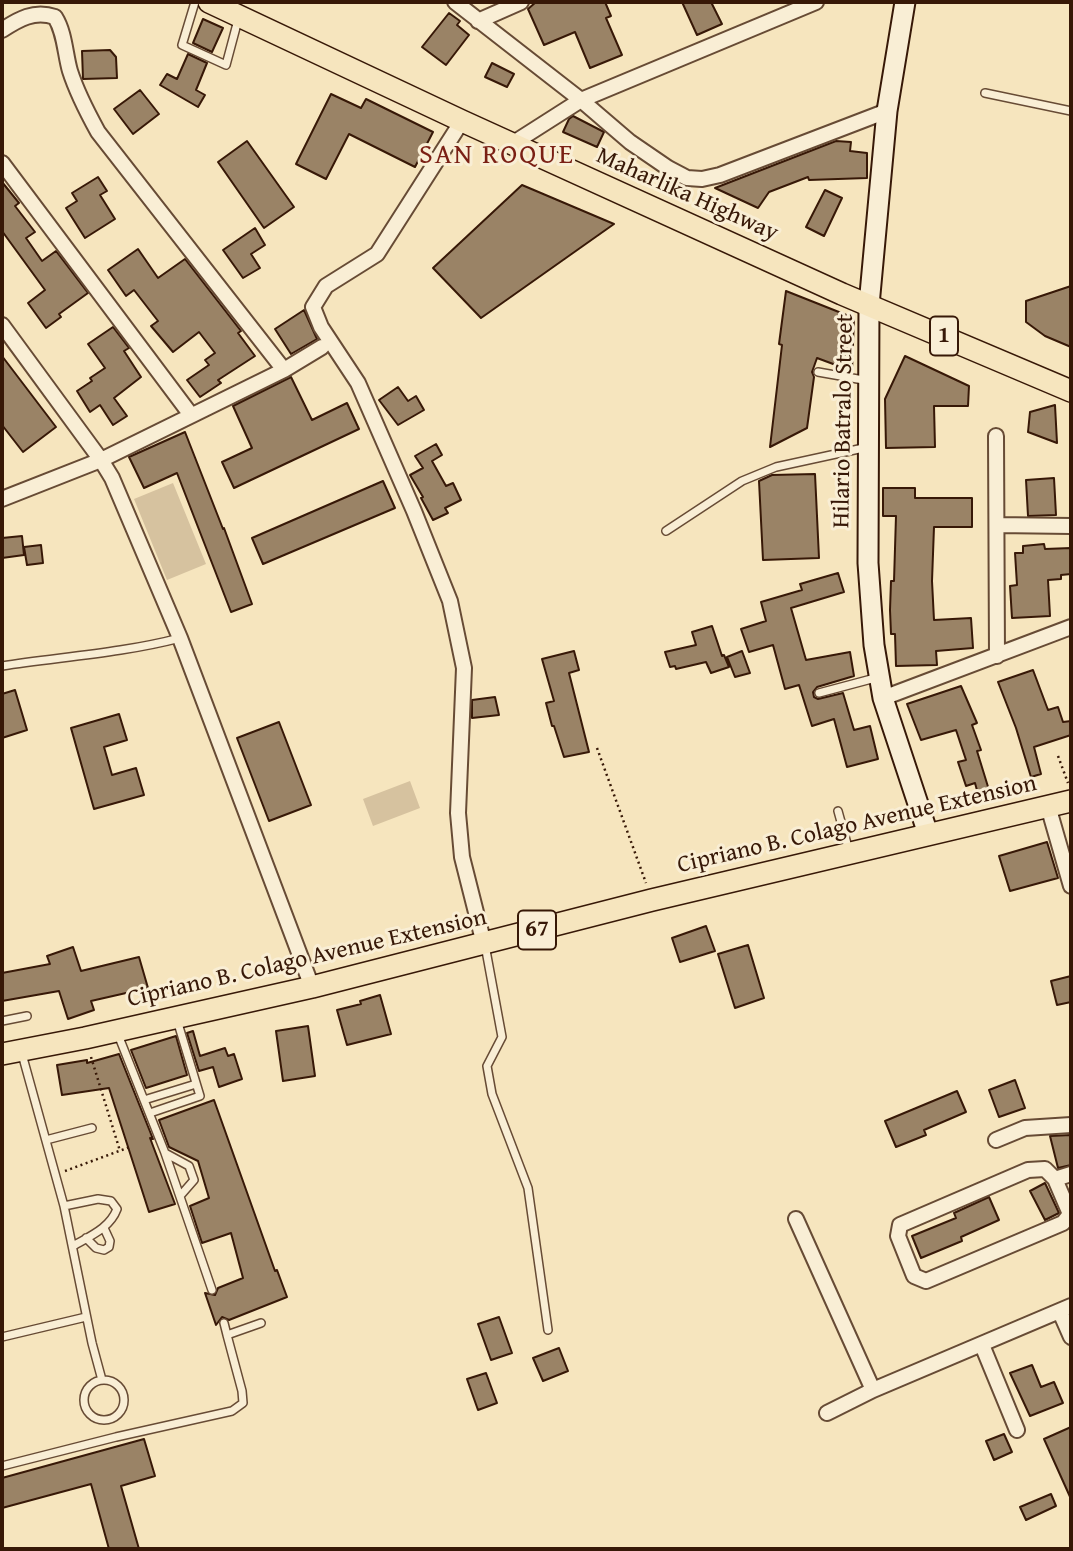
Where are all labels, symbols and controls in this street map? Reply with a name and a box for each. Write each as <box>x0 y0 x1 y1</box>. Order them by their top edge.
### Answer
district label: SAN ROQUE <box>420 139 574 173</box>
street label: Maharlika Highway <box>592 142 782 248</box>
street label: Hilario Batralo Street <box>828 314 860 528</box>
road number: 1 <box>930 316 958 356</box>
street label: Cipriano B. Colago Avenue Extension <box>675 770 1039 880</box>
street label: Cipriano B. Colago Avenue Extension <box>125 904 489 1014</box>
road number: 67 <box>518 911 556 950</box>

